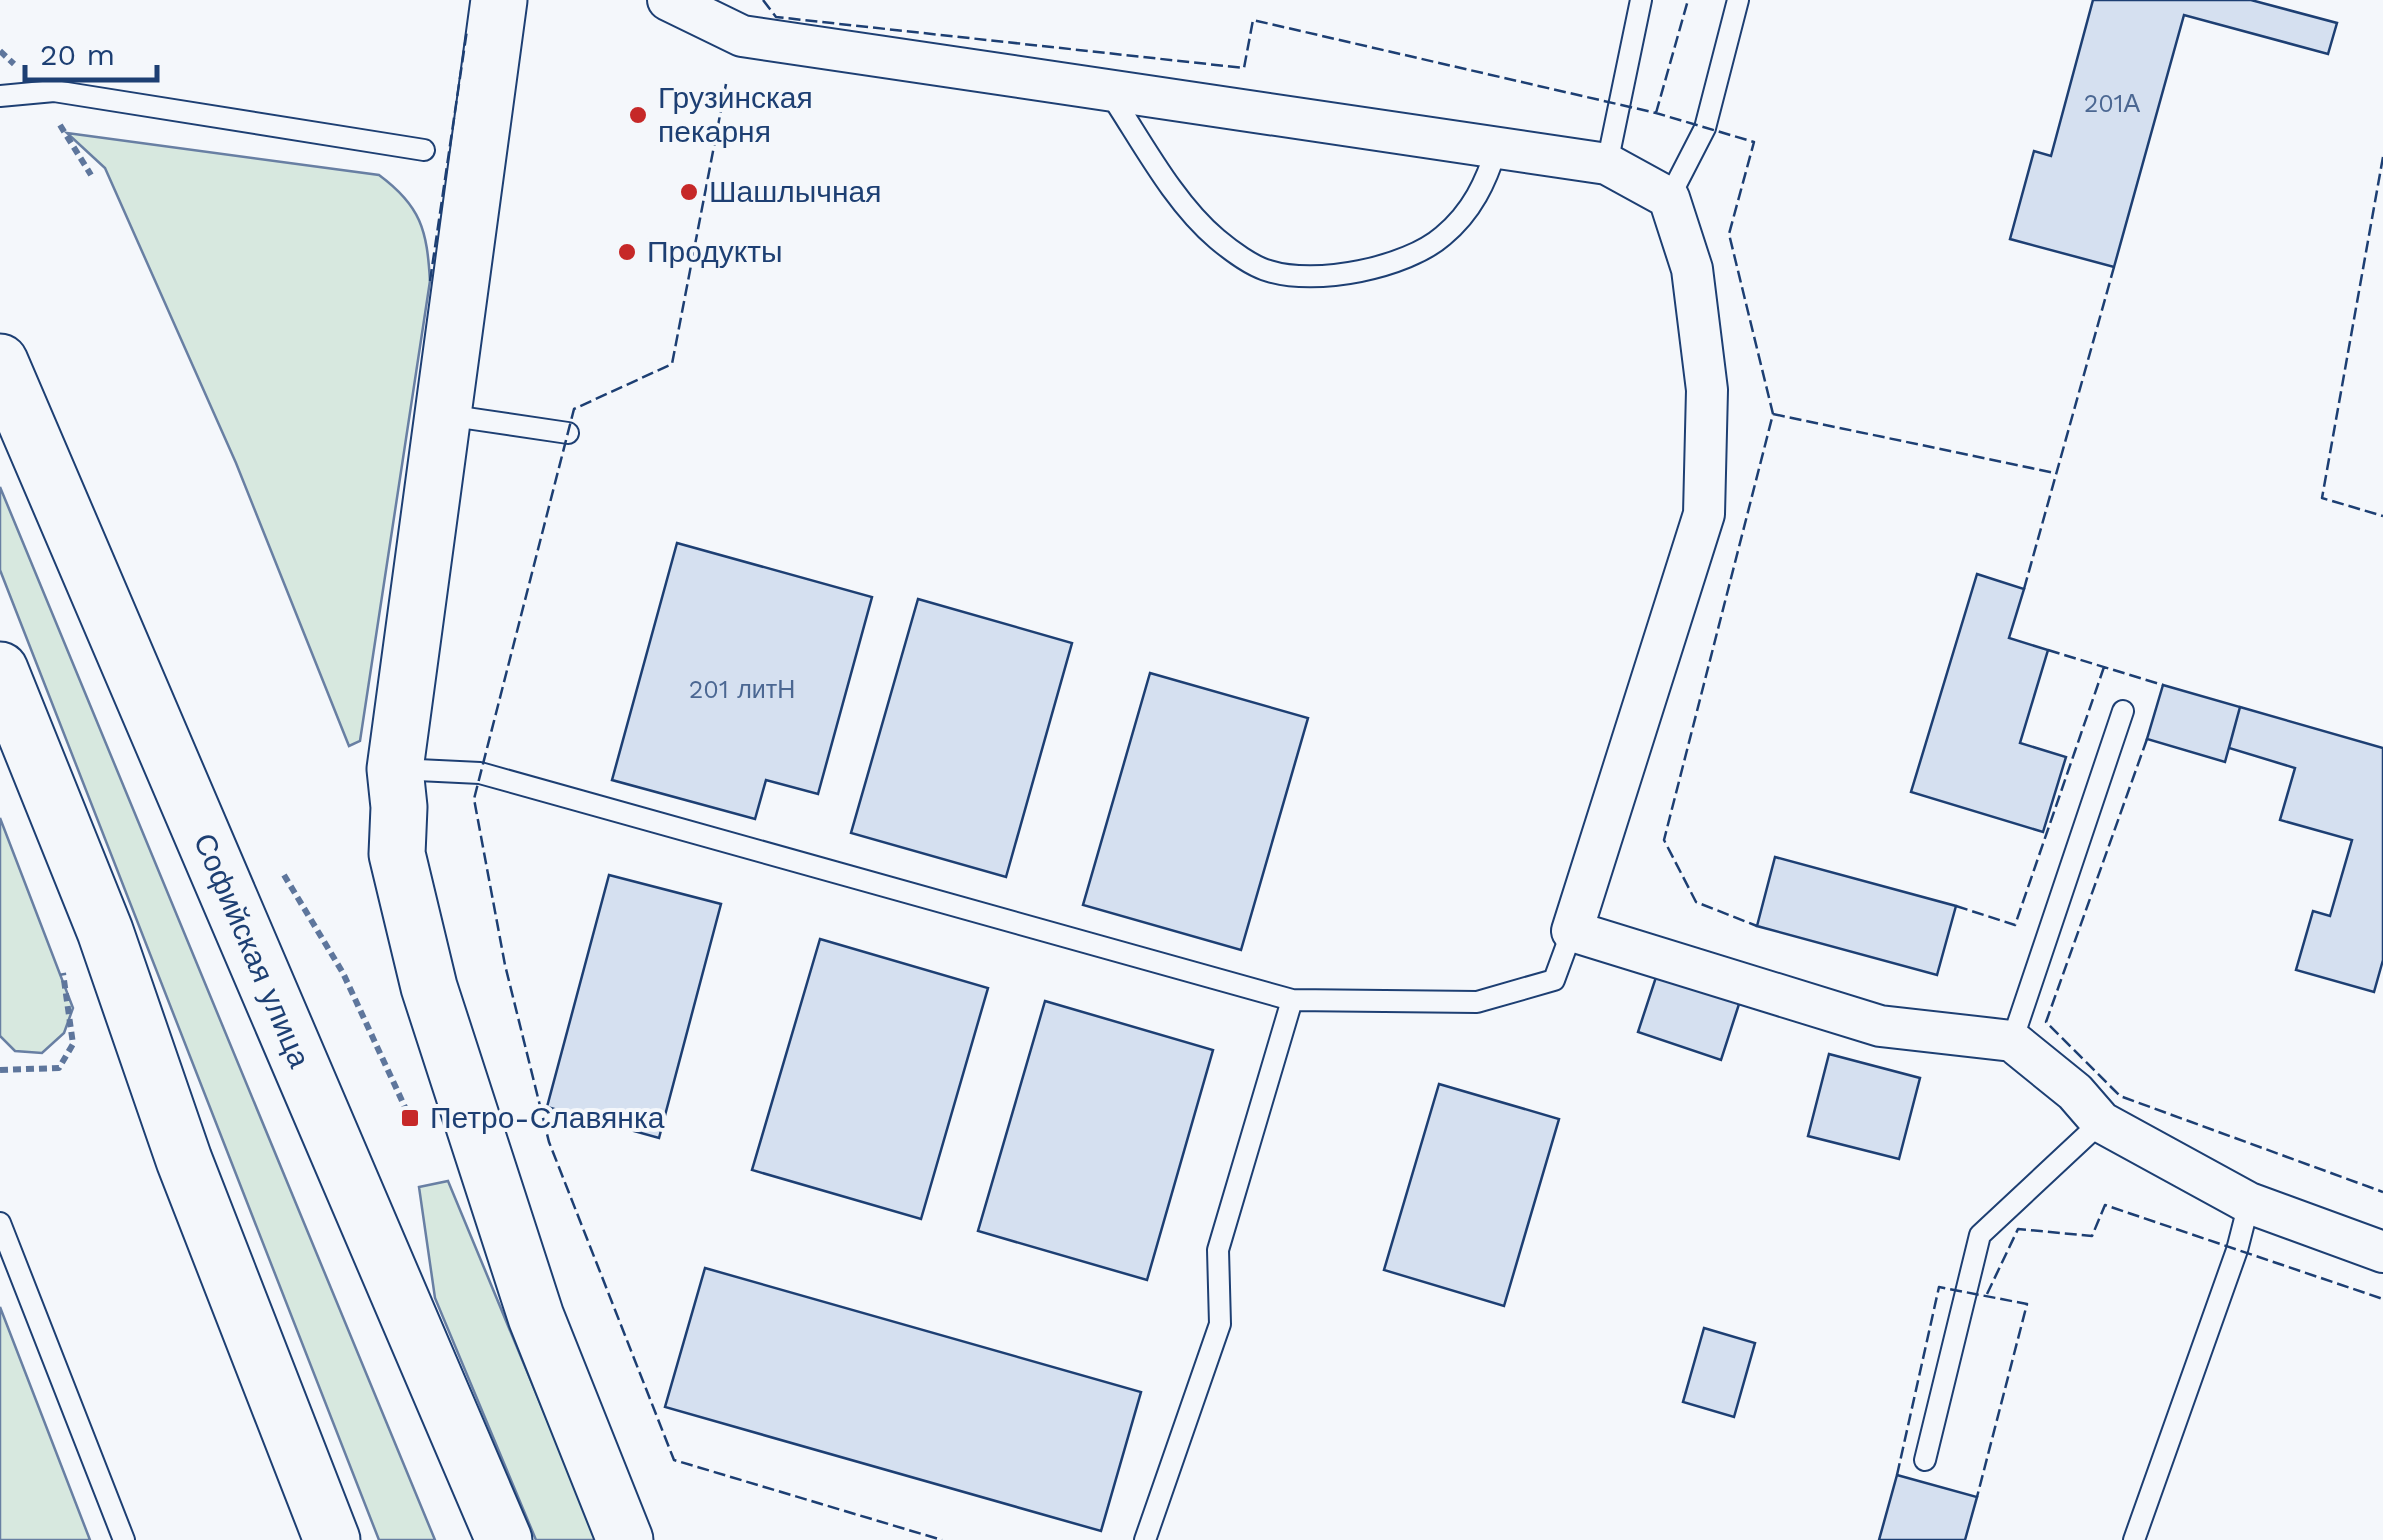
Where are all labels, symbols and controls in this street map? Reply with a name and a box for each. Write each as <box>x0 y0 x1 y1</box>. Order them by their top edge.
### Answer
scale bar <box>25 20 158 82</box>
text: 20 m <box>40 37 115 72</box>
place label: Грузинская пекарня <box>658 80 813 149</box>
house number: 201А <box>2084 89 2141 118</box>
marker: Грузинская пекарня <box>627 104 649 126</box>
place label: Шашлычная <box>709 174 881 209</box>
marker: Шашлычная <box>678 181 700 203</box>
place label: Продукты <box>647 234 783 269</box>
marker: Продукты <box>616 241 638 263</box>
house number: 201 литН <box>689 675 795 704</box>
street label: Софийская улица <box>187 828 318 1073</box>
place label: Петро-Славянка <box>430 1100 665 1135</box>
marker: Петро-Славянка <box>399 1107 421 1129</box>

